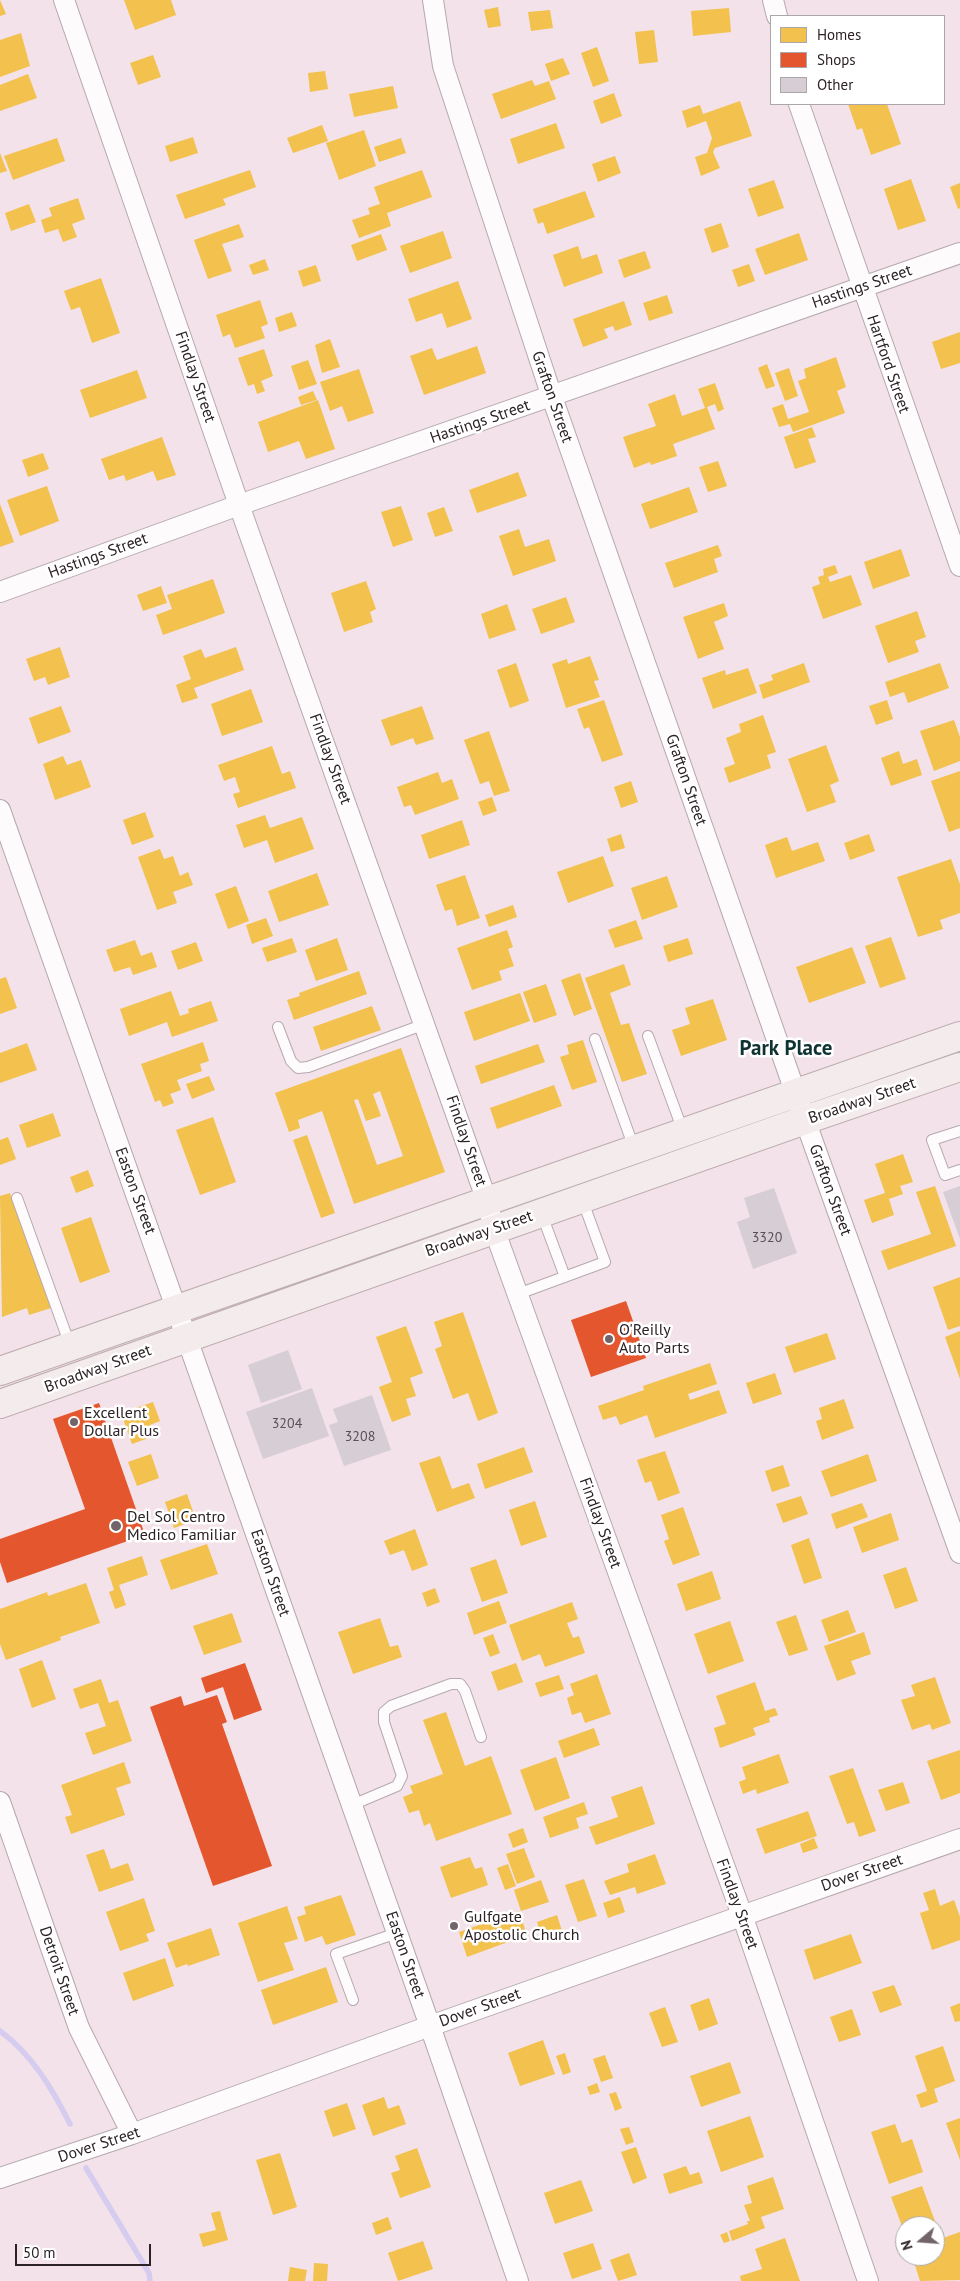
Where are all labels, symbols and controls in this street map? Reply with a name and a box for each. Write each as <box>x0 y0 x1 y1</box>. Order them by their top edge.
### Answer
legend <box>770 15 945 105</box>
text: Homes <box>817 25 861 44</box>
text: Shops <box>817 50 856 69</box>
text: Other <box>817 75 853 94</box>
street label: Hastings Street <box>810 261 914 313</box>
street label: Hartford Street <box>862 312 914 416</box>
street label: Findlay Street <box>170 329 220 425</box>
street label: Grafton Street <box>527 349 577 445</box>
street label: Hastings Street <box>428 396 532 448</box>
street label: Hastings Street <box>46 529 150 583</box>
street label: Findlay Street <box>305 711 355 807</box>
street label: Grafton Street <box>661 732 711 828</box>
district label: Park Place <box>740 1036 832 1062</box>
street label: Broadway Street <box>806 1074 918 1128</box>
street label: Findlay Street <box>441 1093 491 1189</box>
street label: Grafton Street <box>805 1142 855 1238</box>
street label: Easton Street <box>110 1145 160 1237</box>
street label: Broadway Street <box>423 1207 535 1261</box>
house number: 3320 <box>752 1230 782 1246</box>
place label: O'Reilly Auto Parts <box>619 1320 689 1358</box>
marker: O'Reilly Auto Parts <box>603 1333 615 1345</box>
street label: Broadway Street <box>42 1341 154 1397</box>
place label: Excellent Dollar Plus <box>84 1403 159 1441</box>
marker: Excellent Dollar Plus <box>68 1416 80 1428</box>
house number: 3204 <box>272 1416 302 1432</box>
house number: 3208 <box>345 1429 375 1445</box>
street label: Findlay Street <box>575 1475 625 1571</box>
place label: Del Sol Centro Medico Familiar <box>127 1507 236 1545</box>
marker: Del Sol Centro Medico Familiar <box>109 1519 123 1533</box>
street label: Easton Street <box>246 1527 294 1619</box>
street label: Dover Street <box>819 1850 905 1896</box>
street label: Findlay Street <box>712 1856 762 1952</box>
place label: Gulfgate Apostolic Church <box>464 1907 580 1945</box>
street label: Easton Street <box>381 1909 429 2001</box>
marker: Gulfgate Apostolic Church <box>448 1920 460 1932</box>
street label: Detroit Street <box>35 1924 83 2018</box>
street label: Dover Street <box>437 1984 523 2032</box>
street label: Dover Street <box>56 2123 142 2167</box>
north arrow <box>895 2216 945 2266</box>
scale bar <box>18 2234 154 2266</box>
text: N <box>897 2238 917 2252</box>
text: 50 m <box>23 2243 56 2262</box>

